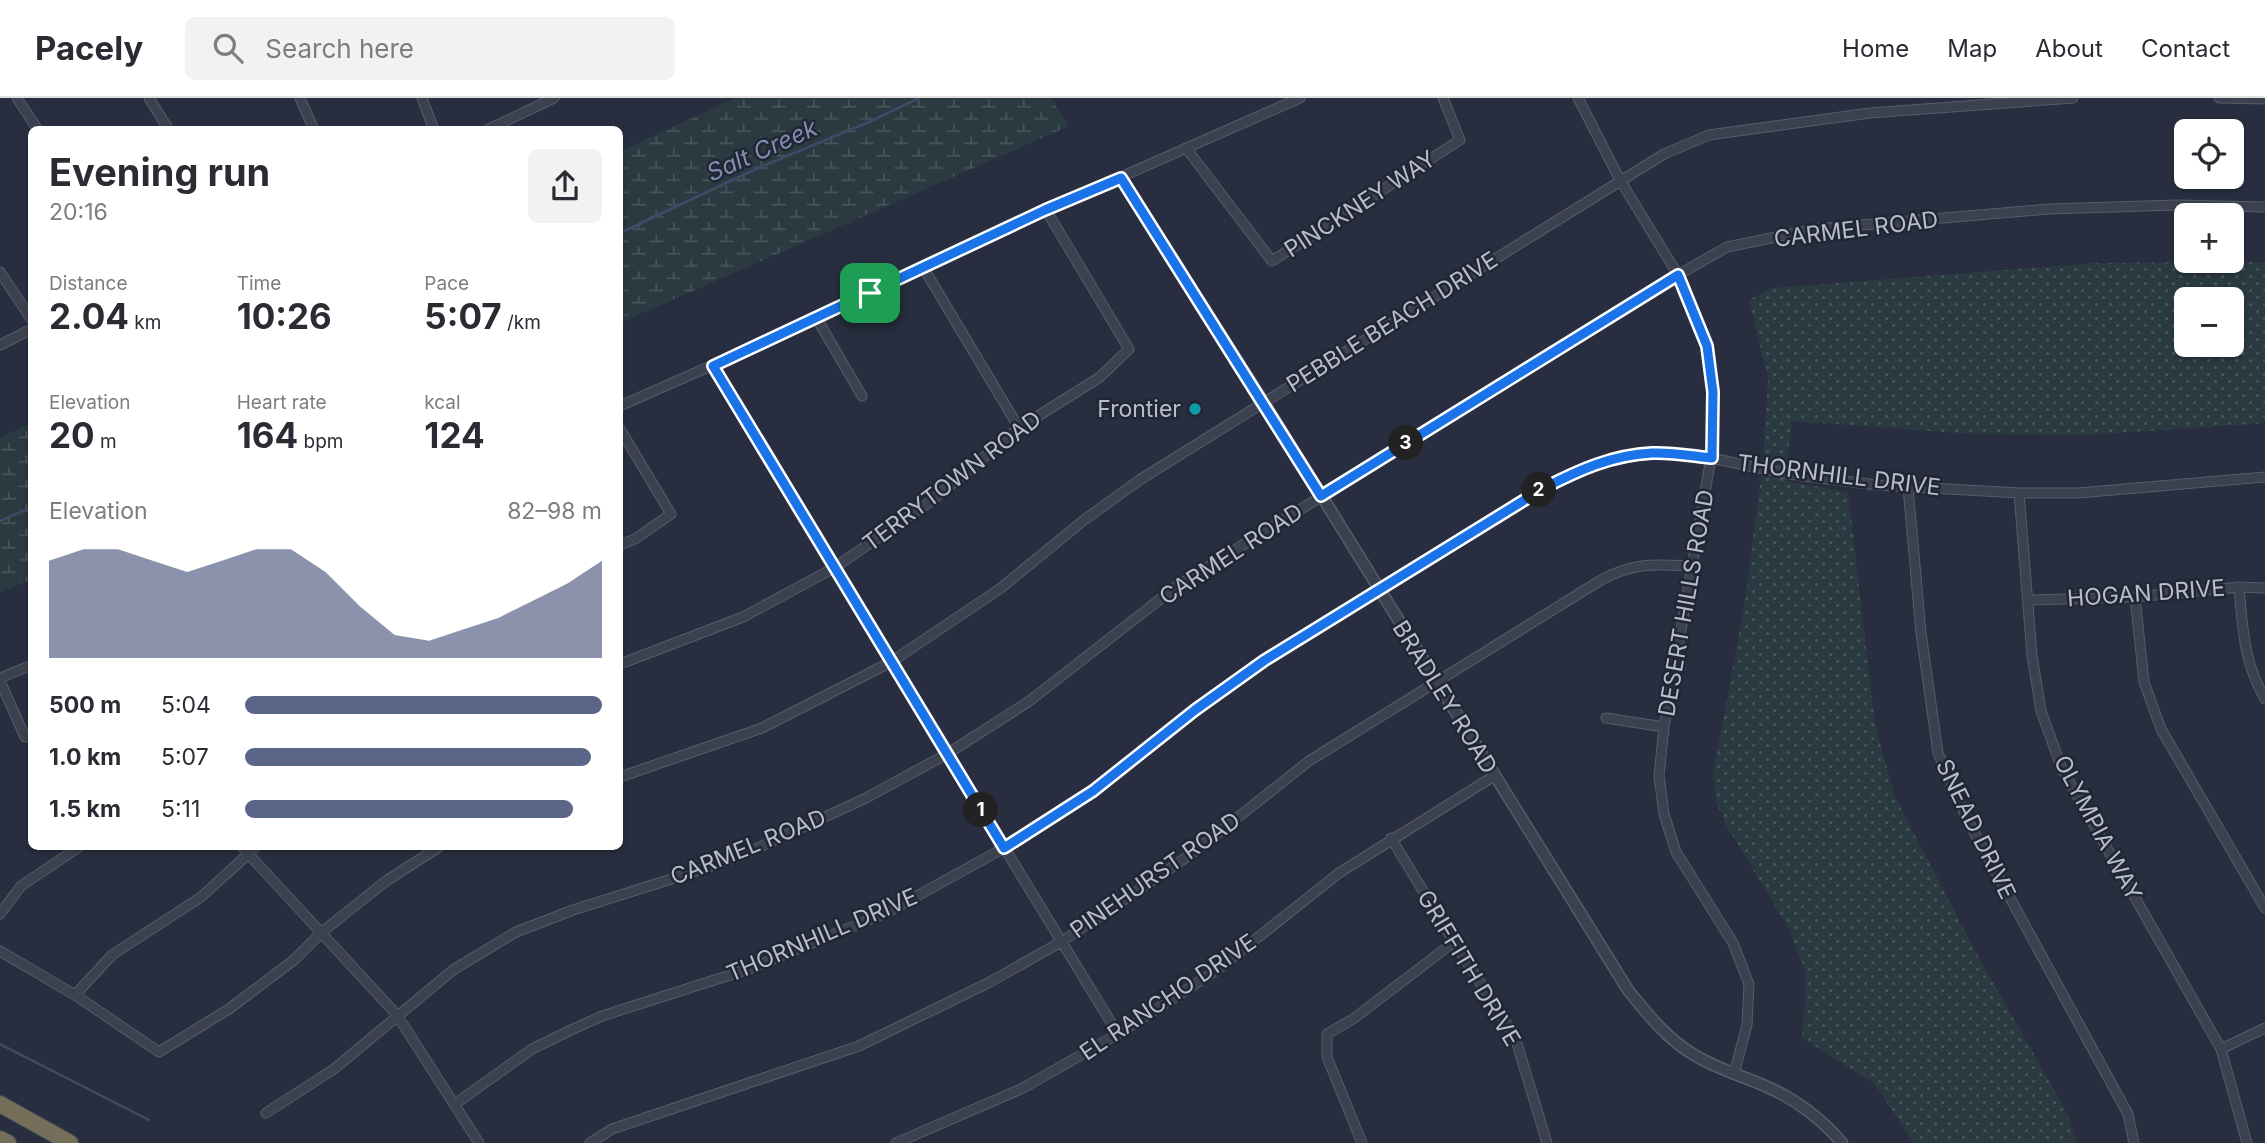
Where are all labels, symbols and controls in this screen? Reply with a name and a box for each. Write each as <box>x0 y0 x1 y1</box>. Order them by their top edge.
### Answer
search box <box>185 17 675 80</box>
text: Pacely <box>35 28 143 68</box>
icon: search <box>209 29 247 67</box>
text: Search here <box>265 33 414 64</box>
text: Home <box>1842 34 1909 63</box>
text: Map <box>1947 34 1997 63</box>
text: About <box>2035 34 2103 63</box>
text: Contact <box>2141 34 2230 63</box>
water label: Salt Creek <box>702 112 822 187</box>
map controls <box>2174 119 2244 357</box>
button: locate <box>2174 119 2244 189</box>
street label: PINCKNEY WAY <box>1279 144 1441 263</box>
text: Evening run <box>49 149 270 195</box>
button: share <box>528 149 602 223</box>
text: 20:16 <box>49 198 108 226</box>
button: + <box>2174 203 2244 273</box>
street label: CARMEL ROAD <box>1772 205 1940 253</box>
street label: PEBBLE BEACH DRIVE <box>1281 246 1503 398</box>
pin <box>840 263 900 323</box>
text: Distance <box>49 272 127 295</box>
text: Time <box>237 272 281 295</box>
text: Pace <box>424 272 469 295</box>
icon: arrive <box>851 274 889 312</box>
button: − <box>2174 287 2244 357</box>
text: 2.04 <box>49 295 129 337</box>
text: 10:26 <box>237 295 332 337</box>
text: 5:07 <box>424 295 502 337</box>
text: km <box>129 311 161 334</box>
text: /km <box>502 311 541 334</box>
text: Elevation <box>49 391 130 414</box>
text: Heart rate <box>237 391 327 414</box>
text: kcal <box>424 391 461 414</box>
place label: Frontier <box>1097 395 1181 423</box>
marker: Frontier <box>1187 401 1203 417</box>
street label: TERRYTOWN ROAD <box>857 405 1047 557</box>
text: 20 <box>49 414 95 456</box>
text: 164 <box>237 414 298 456</box>
text: 124 <box>424 414 485 456</box>
pin: 3 <box>1388 426 1424 460</box>
text: m <box>95 430 117 453</box>
text: bpm <box>298 430 343 453</box>
text: 3 <box>1399 431 1412 454</box>
street label: THORNHILL DRIVE <box>1736 449 1942 501</box>
pin: 2 <box>1522 472 1556 508</box>
text: 2 <box>1533 478 1544 501</box>
street label: DESERT HILLS ROAD <box>1652 487 1720 719</box>
text: Elevation <box>49 497 148 525</box>
text: 82–98 m <box>507 497 602 525</box>
street label: CARMEL ROAD <box>1154 497 1308 611</box>
street label: HOGAN DRIVE <box>2066 574 2226 612</box>
street label: BRADLEY ROAD <box>1387 615 1503 779</box>
text: 500 m <box>49 691 121 719</box>
text: 5:04 <box>161 691 211 719</box>
text: 1.0 km <box>49 743 121 771</box>
text: 5:07 <box>161 743 209 771</box>
street label: OLYMPIA WAY <box>2048 751 2148 906</box>
street label: SNEAD DRIVE <box>1930 754 2022 904</box>
pin: 1 <box>964 792 998 828</box>
text: 1.5 km <box>49 795 121 823</box>
text: 5:11 <box>161 795 200 823</box>
text: 1 <box>976 798 985 821</box>
street label: CARMEL ROAD <box>666 803 830 891</box>
street label: PINEHURST ROAD <box>1065 806 1245 944</box>
street label: THORNHILL DRIVE <box>722 882 922 988</box>
street label: GRIFFITH DRIVE <box>1411 885 1527 1051</box>
street label: EL RANCHO DRIVE <box>1075 928 1261 1066</box>

